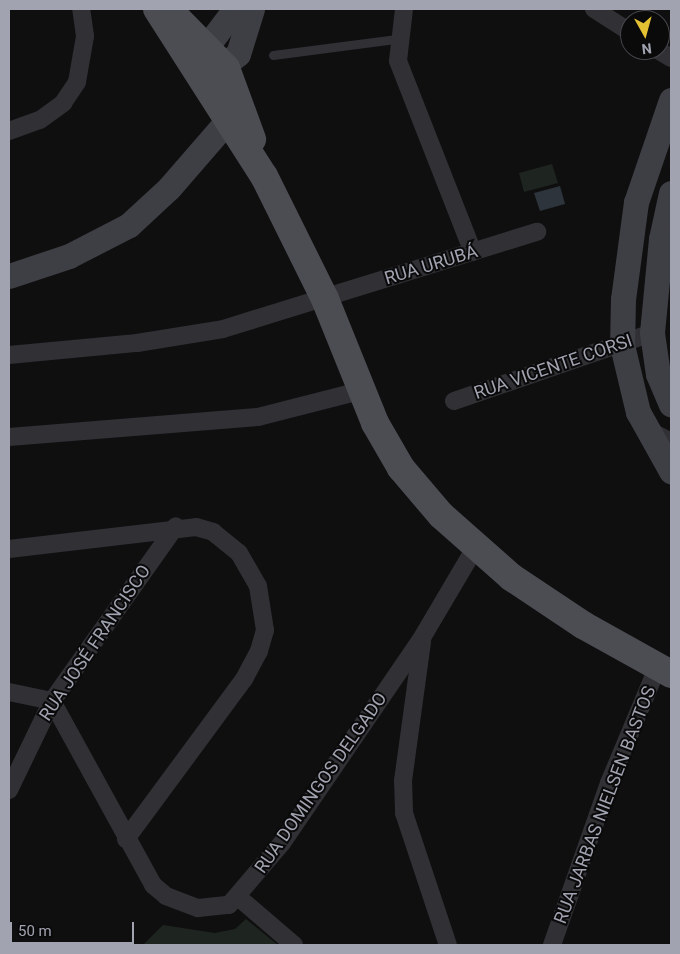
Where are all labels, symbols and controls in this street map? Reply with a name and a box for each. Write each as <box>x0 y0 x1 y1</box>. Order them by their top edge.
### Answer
north arrow <box>620 10 670 60</box>
text: N <box>641 40 653 57</box>
street label: RUA URUBÁ <box>382 241 480 289</box>
street label: RUA VICENTE CORSI <box>471 330 635 404</box>
street label: RUA JOSÉ FRANCISCO <box>35 561 155 725</box>
street label: RUA JARBAS NIELSEN BASTOS <box>550 683 660 927</box>
street label: RUA DOMINGOS DELGADO <box>250 689 392 877</box>
scale bar <box>12 912 136 944</box>
text: 50 m <box>18 922 52 940</box>

